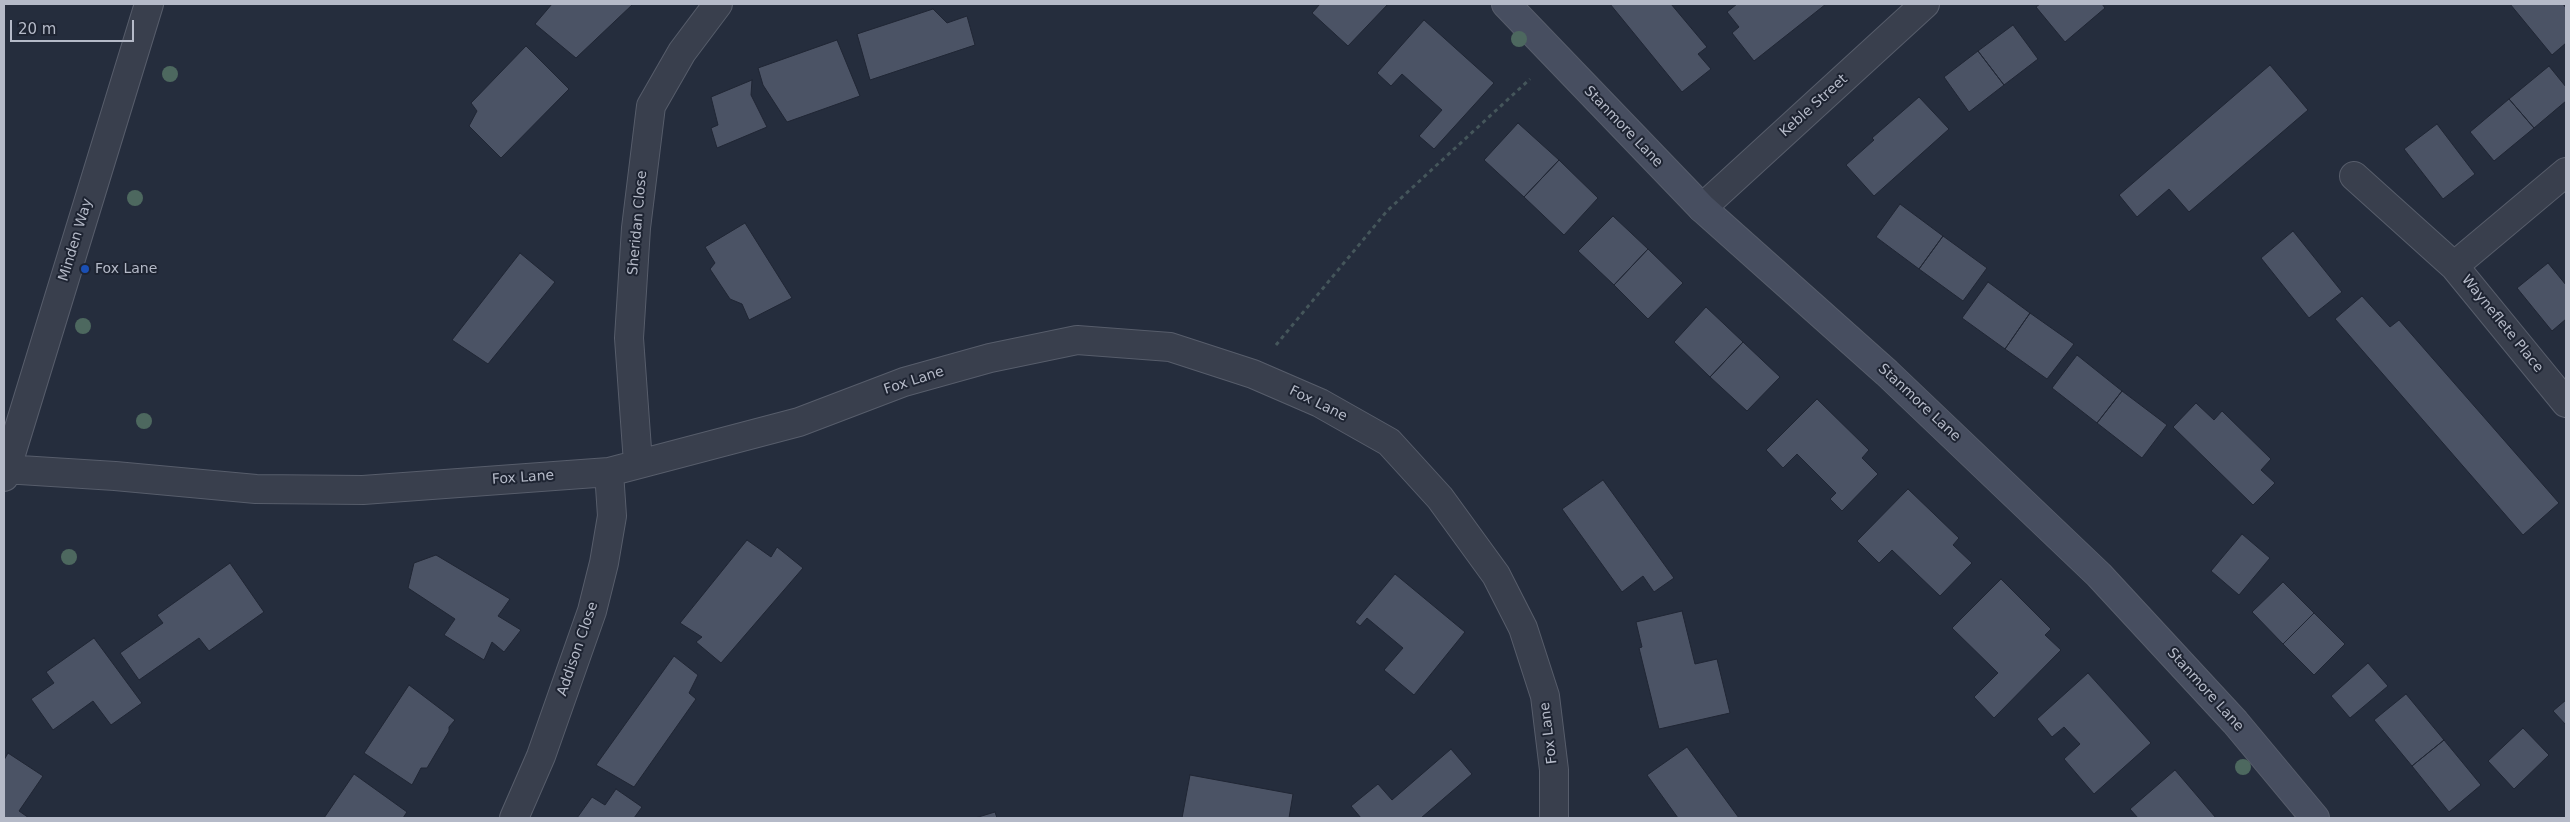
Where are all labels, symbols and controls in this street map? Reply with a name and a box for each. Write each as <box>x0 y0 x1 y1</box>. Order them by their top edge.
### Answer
scale bar <box>12 10 136 42</box>
text: 20 m <box>18 20 56 38</box>
street label: Keble Street <box>1777 71 1851 141</box>
street label: Stanmore Lane <box>1580 83 1666 171</box>
street label: Sheridan Close <box>625 170 651 276</box>
street label: Minden Way <box>55 197 97 283</box>
place label: Fox Lane <box>95 261 157 277</box>
marker: Fox Lane <box>79 263 91 275</box>
street label: Wayneflete Place <box>2458 272 2546 376</box>
street label: Stanmore Lane <box>1874 361 1964 445</box>
street label: Fox Lane <box>882 363 946 399</box>
street label: Fox Lane <box>1286 383 1350 425</box>
street label: Fox Lane <box>491 467 555 489</box>
street label: Addison Close <box>554 600 602 698</box>
street label: Stanmore Lane <box>2163 645 2247 735</box>
street label: Fox Lane <box>1537 701 1561 765</box>

